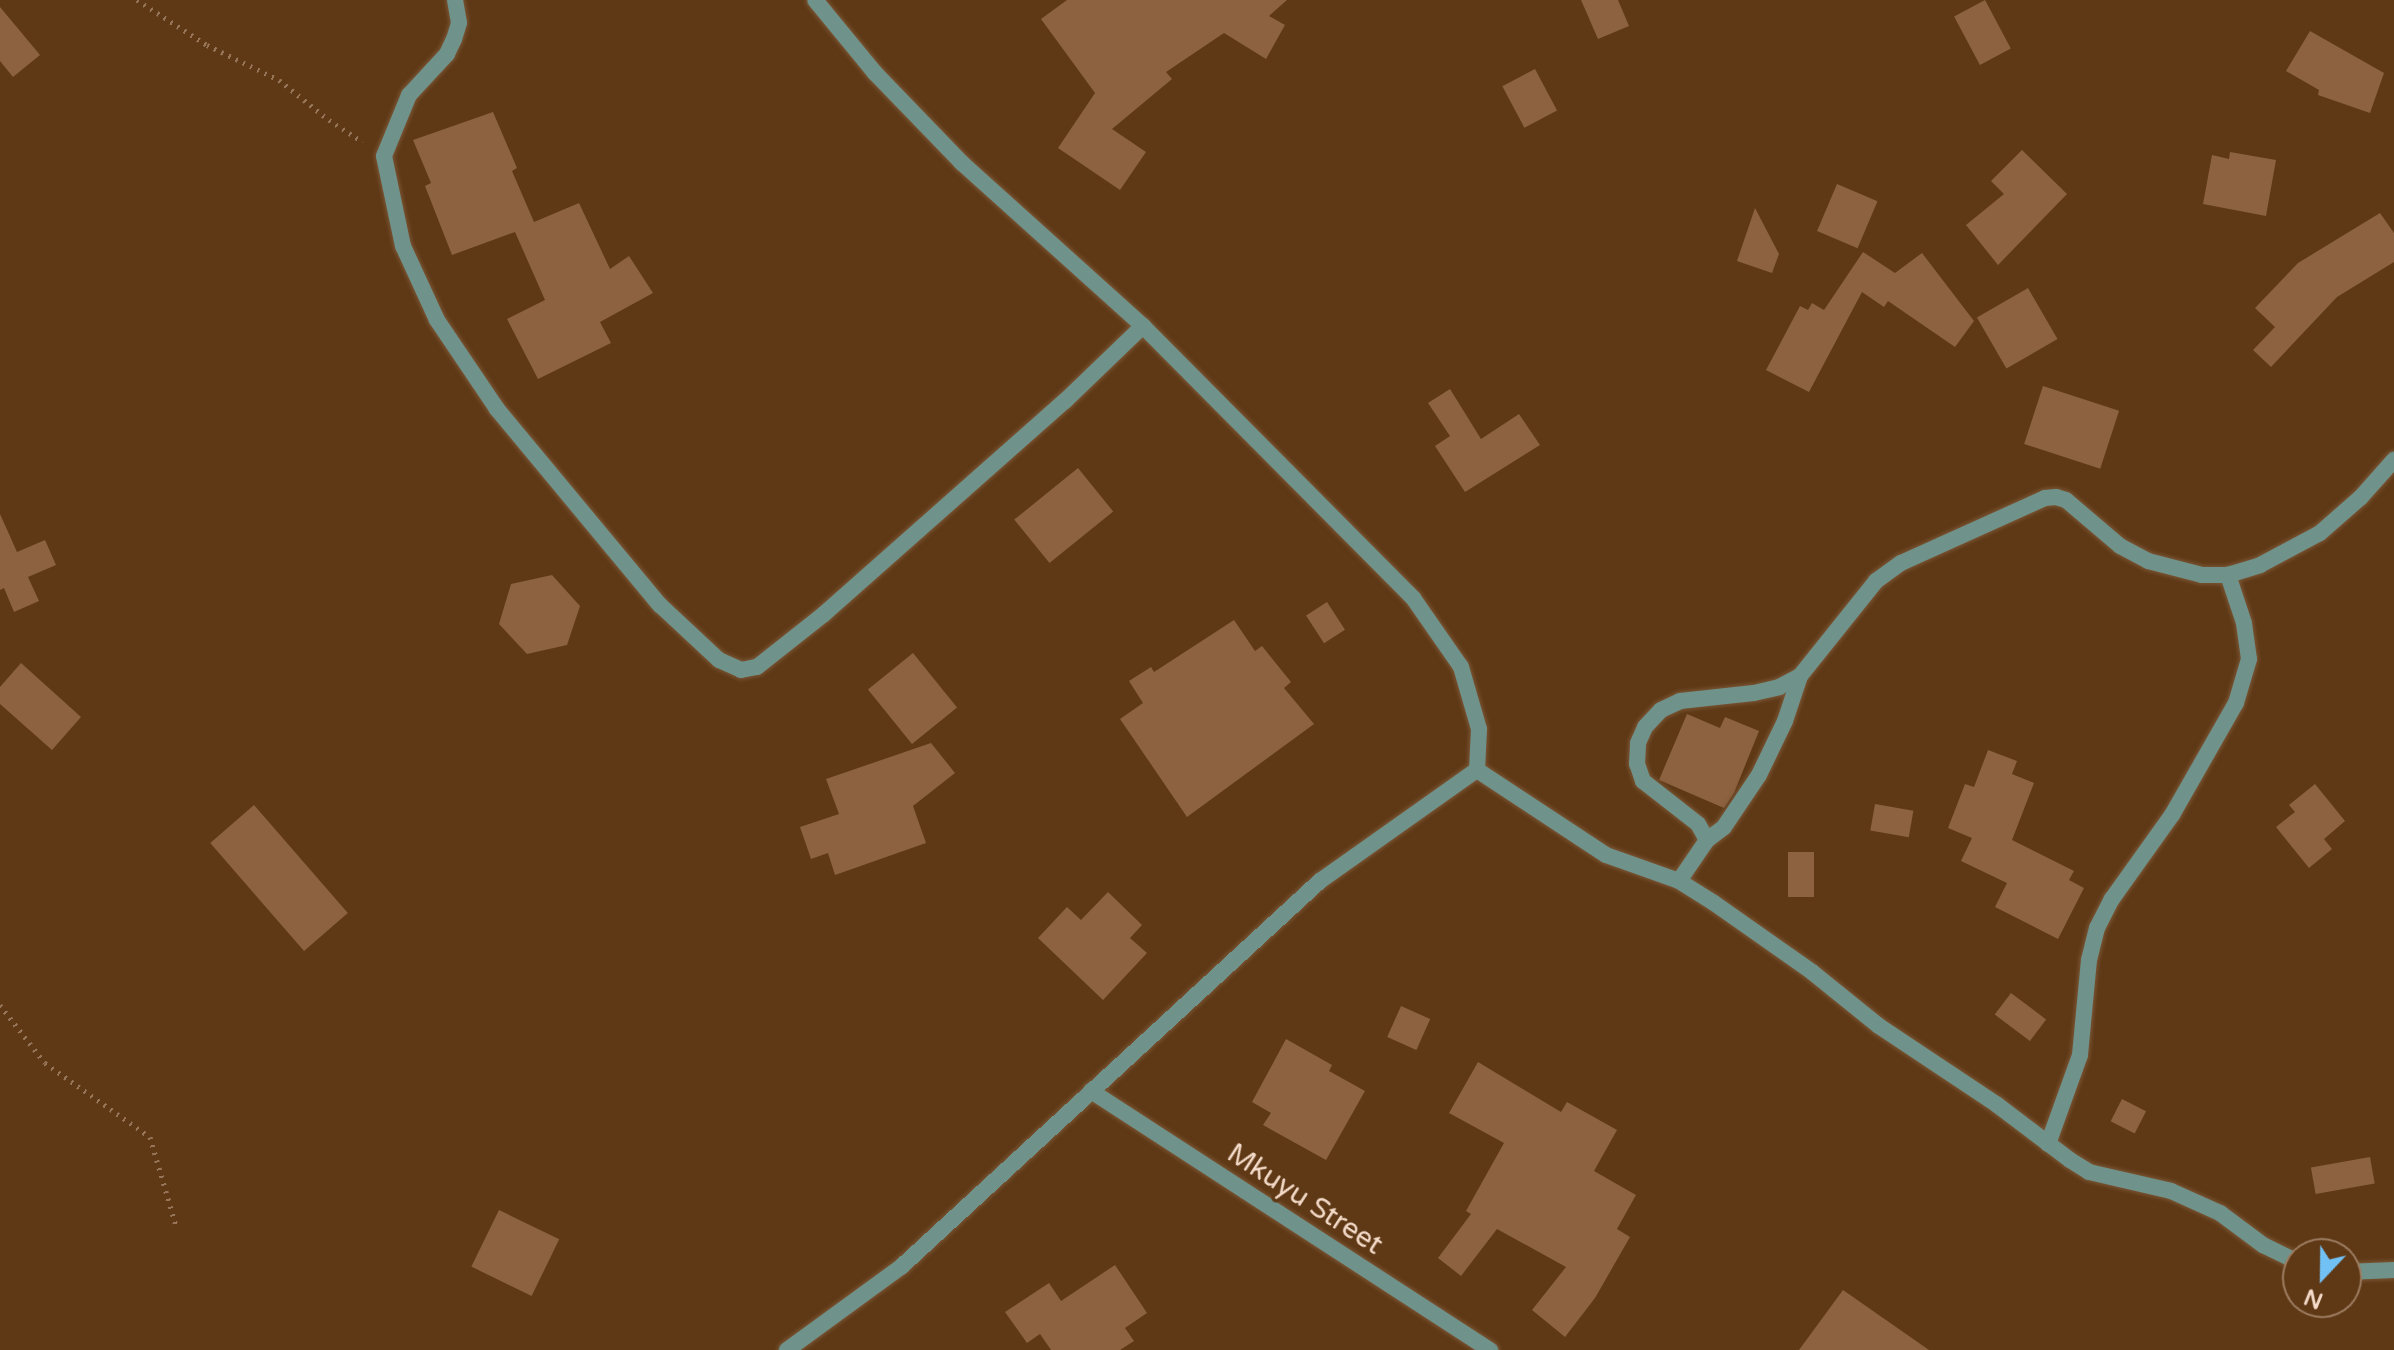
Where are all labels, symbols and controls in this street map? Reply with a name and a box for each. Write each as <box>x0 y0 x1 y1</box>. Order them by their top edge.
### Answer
street label: Mkuyu Street <box>1221 1136 1389 1262</box>
north arrow <box>2282 1238 2362 1318</box>
text: N <box>2301 1283 2327 1314</box>

